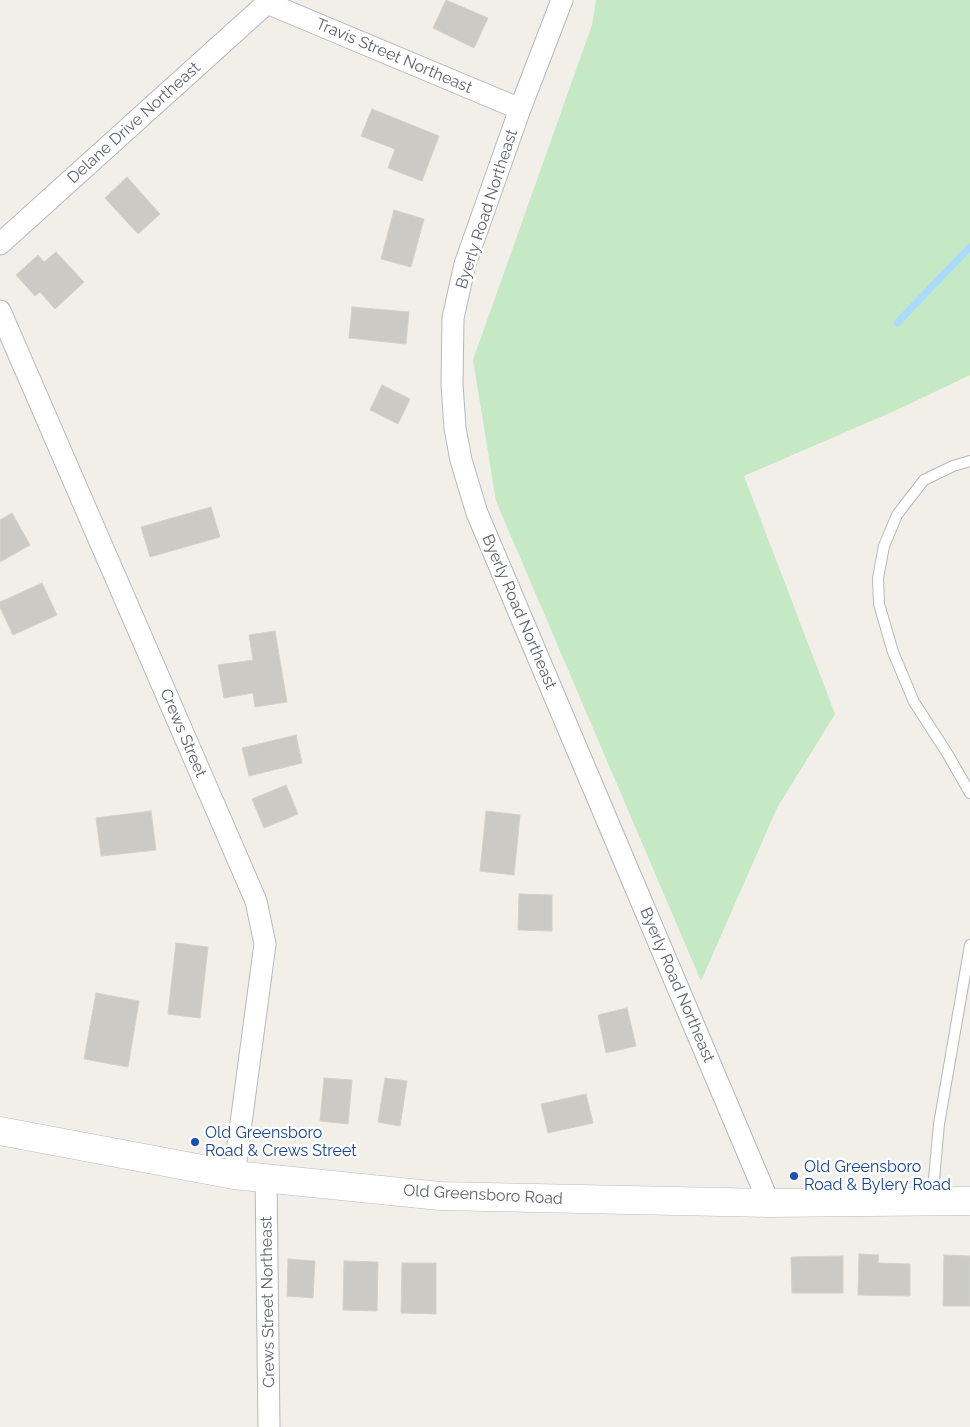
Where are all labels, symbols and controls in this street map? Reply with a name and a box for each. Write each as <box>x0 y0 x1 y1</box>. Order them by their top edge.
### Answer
street label: Travis Street Northeast <box>313 14 475 98</box>
street label: Delane Drive Northeast <box>64 58 204 188</box>
street label: Byerly Road Northeast <box>452 127 522 291</box>
street label: Byerly Road Northeast <box>478 532 560 692</box>
street label: Crews Street <box>156 686 210 780</box>
street label: Byerly Road Northeast <box>636 905 718 1065</box>
place label: Old Greensboro Road & Crews Street <box>205 1123 357 1161</box>
marker: Old Greensboro Road & Crews Street <box>189 1136 201 1148</box>
place label: Old Greensboro Road & Bylery Road <box>804 1157 951 1195</box>
marker: Old Greensboro Road & Bylery Road <box>788 1170 800 1182</box>
street label: Old Greensboro Road <box>403 1181 563 1209</box>
street label: Crews Street Northeast <box>257 1216 279 1388</box>

